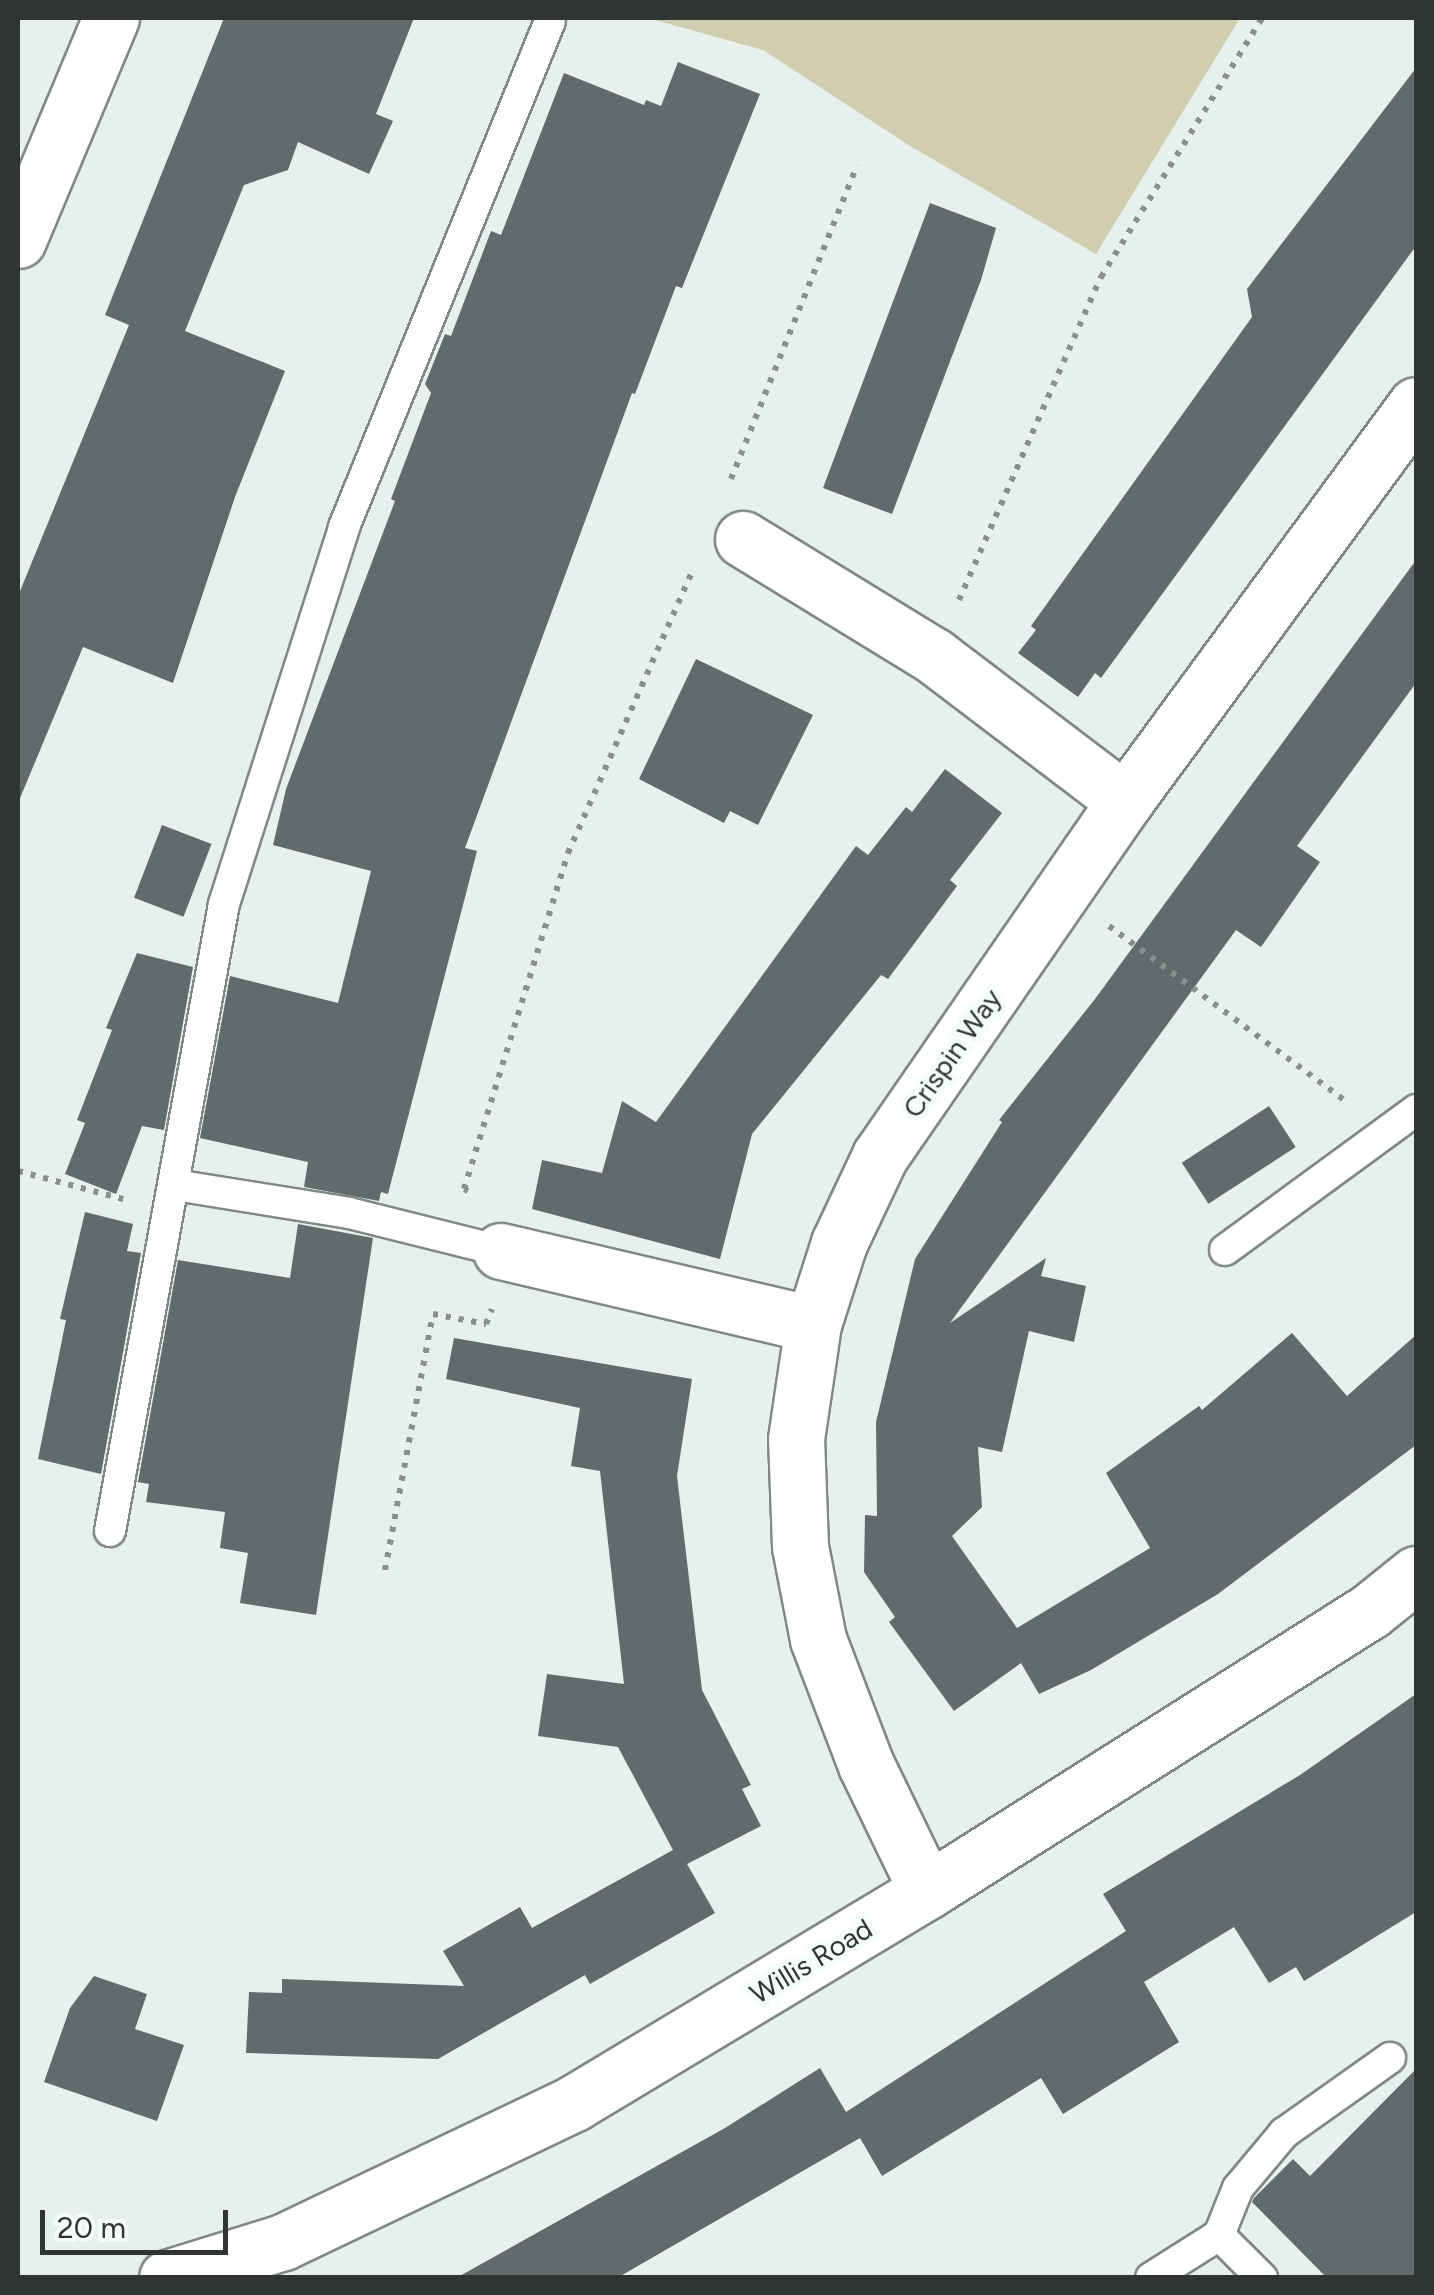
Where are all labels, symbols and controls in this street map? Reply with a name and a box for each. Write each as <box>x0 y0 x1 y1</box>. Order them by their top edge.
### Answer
street label: Crispin Way <box>895 982 1009 1124</box>
street label: Willis Road <box>744 1911 878 2011</box>
scale bar <box>45 2190 232 2252</box>
text: 20 m <box>57 2209 126 2246</box>

